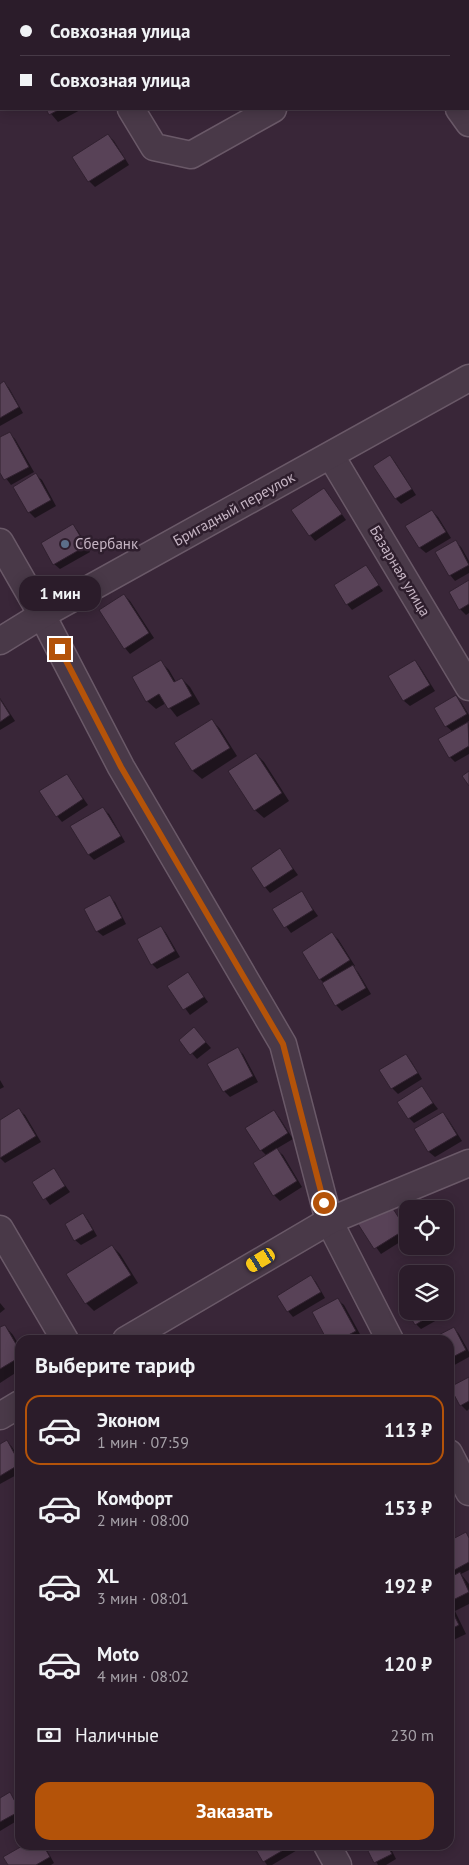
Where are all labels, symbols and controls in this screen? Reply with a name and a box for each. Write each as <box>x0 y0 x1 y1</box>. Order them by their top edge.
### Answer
text: Совхозная улица <box>50 19 190 43</box>
text: Совхозная улица <box>50 68 190 92</box>
street label: Бригадный переулок <box>169 467 299 550</box>
street label: Базарная улица <box>366 522 435 620</box>
place label: Сбербанк <box>75 534 139 553</box>
marker: Сбербанк <box>59 538 71 550</box>
callout: 1 мин <box>19 576 101 612</box>
text: 1 мин <box>39 583 81 603</box>
route end <box>49 638 71 660</box>
route start <box>313 1192 335 1214</box>
map controls <box>399 1200 454 1320</box>
button: locate <box>399 1200 454 1255</box>
car <box>244 1246 277 1274</box>
button: layers <box>399 1265 454 1320</box>
text: Выберите тариф <box>35 1351 195 1379</box>
icon: car <box>37 1408 82 1453</box>
text: Эконом <box>97 1408 160 1432</box>
text: 113 ₽ <box>384 1418 432 1442</box>
text: 1 мин · 07:59 <box>97 1432 189 1452</box>
icon: car <box>37 1486 82 1531</box>
text: Комфорт <box>97 1486 173 1510</box>
text: 153 ₽ <box>384 1496 432 1520</box>
text: 2 мин · 08:00 <box>97 1510 189 1530</box>
icon: car <box>37 1564 82 1609</box>
text: XL <box>97 1564 119 1588</box>
text: 192 ₽ <box>384 1574 432 1598</box>
text: 3 мин · 08:01 <box>97 1588 189 1608</box>
icon: car <box>37 1642 82 1687</box>
text: Moto <box>97 1642 139 1666</box>
text: 120 ₽ <box>384 1652 432 1676</box>
text: 4 мин · 08:02 <box>97 1666 189 1686</box>
icon: cash <box>35 1721 63 1749</box>
text: Наличные <box>75 1723 159 1747</box>
text: 230 m <box>391 1725 434 1745</box>
button: Заказать <box>35 1782 434 1840</box>

